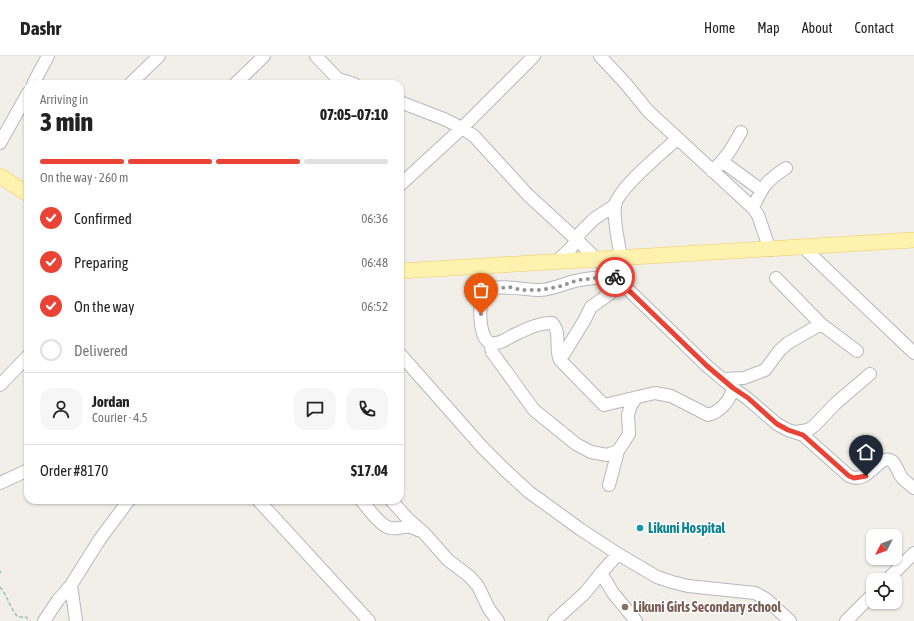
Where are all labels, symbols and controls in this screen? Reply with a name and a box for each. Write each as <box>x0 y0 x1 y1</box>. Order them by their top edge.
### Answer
text: Dashr <box>20 17 61 39</box>
text: Home <box>704 20 735 36</box>
text: Map <box>757 20 780 36</box>
text: About <box>802 20 833 36</box>
text: Contact <box>855 20 894 36</box>
text: Arriving in <box>40 92 88 107</box>
text: 07:05–07:10 <box>320 106 388 123</box>
text: 3 min <box>40 107 93 137</box>
text: On the way · 260 m <box>40 170 128 185</box>
icon: check <box>40 207 62 229</box>
text: Confirmed <box>74 210 132 227</box>
text: 06:36 <box>361 211 388 226</box>
icon: check <box>40 251 62 273</box>
text: Preparing <box>74 254 128 271</box>
text: 06:48 <box>361 255 388 270</box>
courier <box>595 257 635 297</box>
icon: bike <box>604 266 626 288</box>
pin <box>464 273 498 314</box>
icon: bag <box>470 279 492 301</box>
icon: check <box>40 295 62 317</box>
text: On the way <box>74 298 135 315</box>
text: 06:52 <box>361 299 388 314</box>
text: Delivered <box>74 342 128 359</box>
button: person <box>40 388 82 430</box>
button: chat <box>294 388 336 430</box>
button: phone <box>346 388 388 430</box>
text: Jordan <box>92 393 130 410</box>
text: Courier · 4.5 <box>92 410 148 425</box>
pin <box>849 435 883 476</box>
icon: home <box>855 441 877 463</box>
text: Order #8170 <box>40 462 108 479</box>
text: $17.04 <box>351 462 388 479</box>
place label: Likuni Hospital <box>648 520 726 536</box>
marker: Likuni Hospital <box>635 523 645 533</box>
north arrow <box>866 529 902 565</box>
map controls <box>866 529 902 609</box>
button: locate <box>866 573 902 609</box>
place label: Likuni Girls Secondary school <box>633 599 782 615</box>
marker: Likuni Girls Secondary school <box>620 602 630 612</box>

